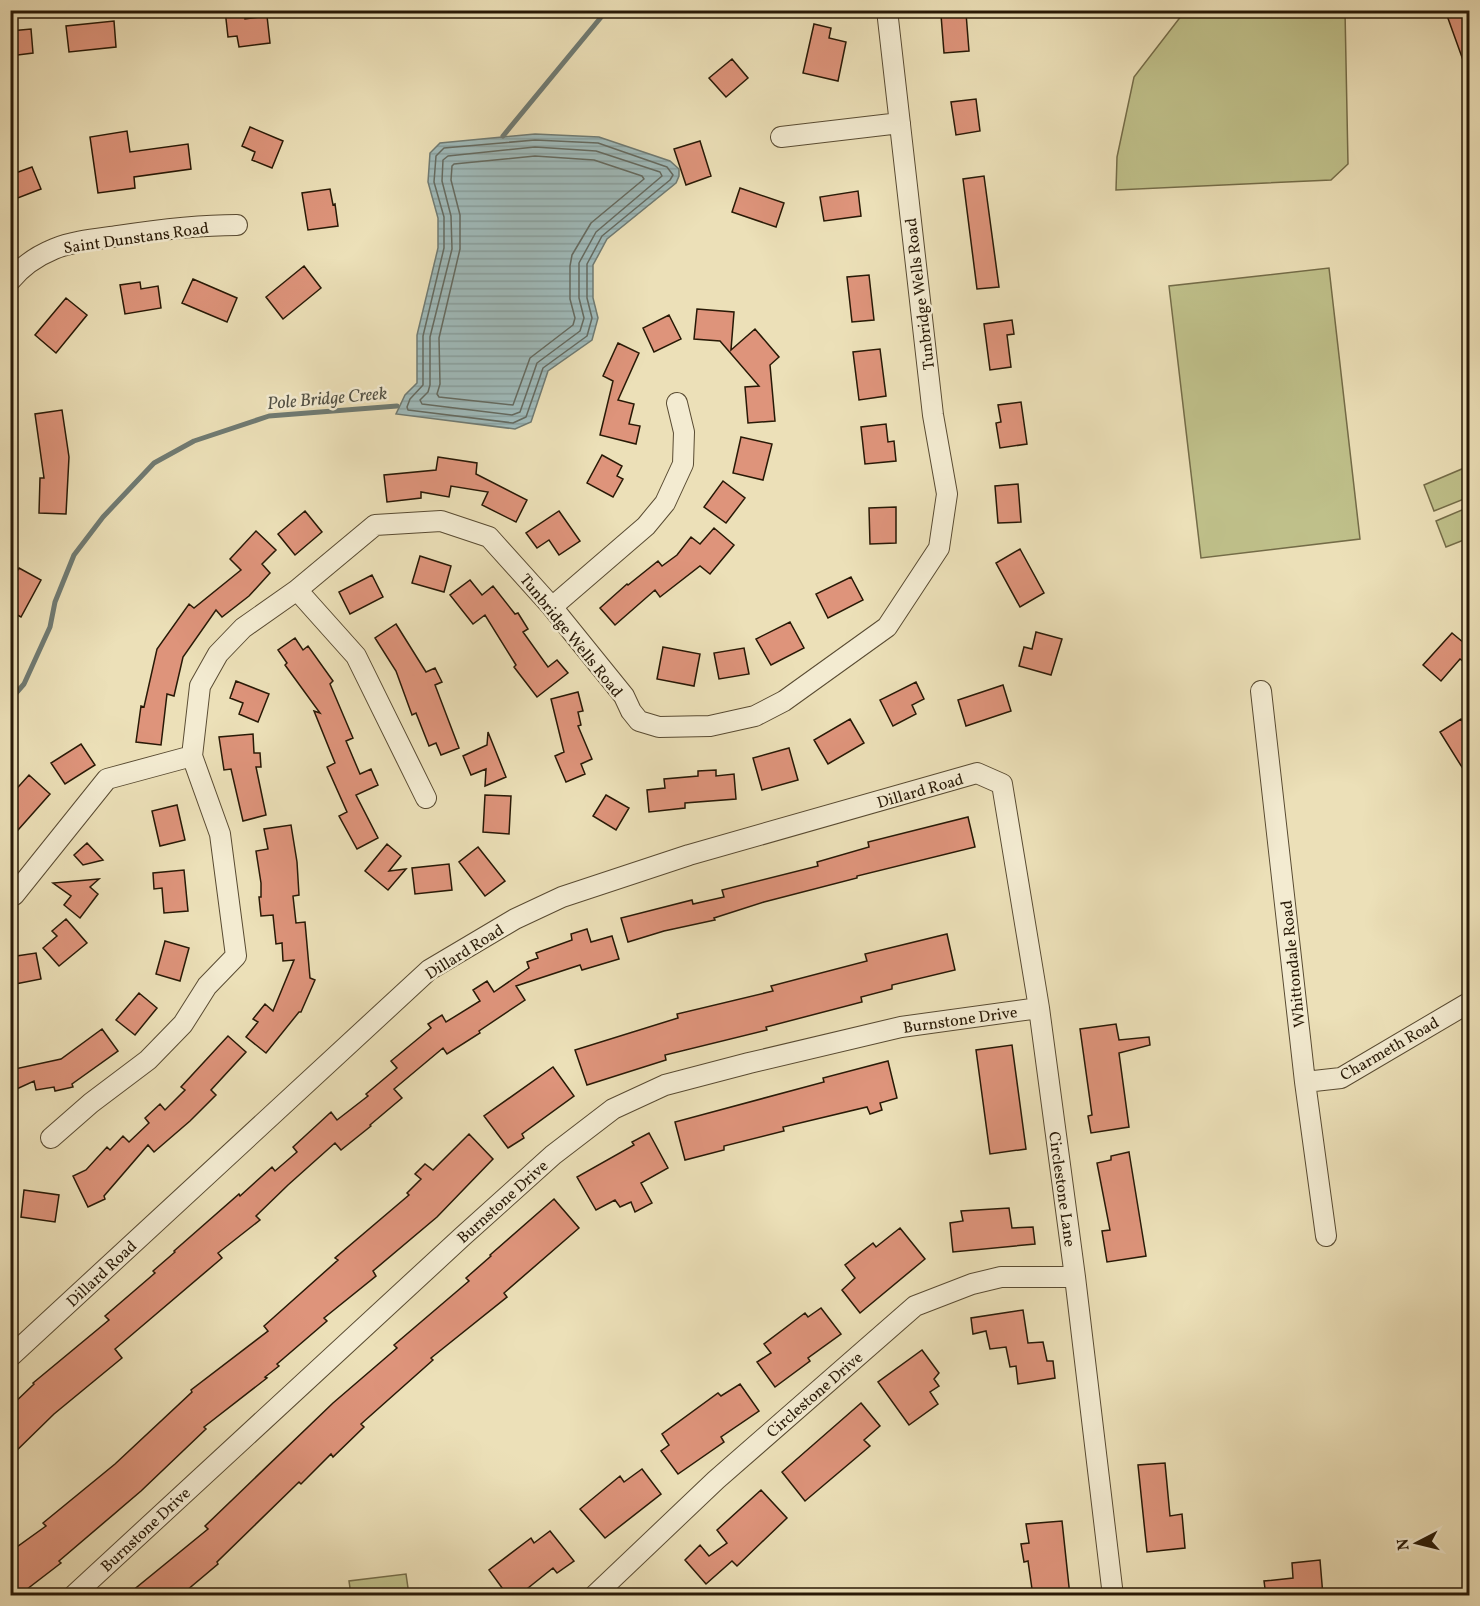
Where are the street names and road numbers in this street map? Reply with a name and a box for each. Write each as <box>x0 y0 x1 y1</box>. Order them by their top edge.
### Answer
street label: Tunbridge Wells Road <box>901 216 941 371</box>
street label: Saint Dunstans Road <box>62 218 210 260</box>
street label: Tunbridge Wells Road <box>514 570 627 703</box>
street label: Dillard Road <box>875 769 966 815</box>
street label: Whittondale Road <box>1276 899 1312 1029</box>
street label: Dillard Road <box>421 920 509 986</box>
street label: Burnstone Drive <box>902 1002 1019 1040</box>
street label: Charmeth Road <box>1336 1012 1444 1087</box>
street label: Circlestone Lane <box>1042 1130 1080 1248</box>
street label: Burnstone Drive <box>453 1156 554 1249</box>
street label: Dillard Road <box>62 1236 142 1313</box>
street label: Circlestone Drive <box>762 1347 868 1444</box>
street label: Burnstone Drive <box>97 1483 196 1578</box>

